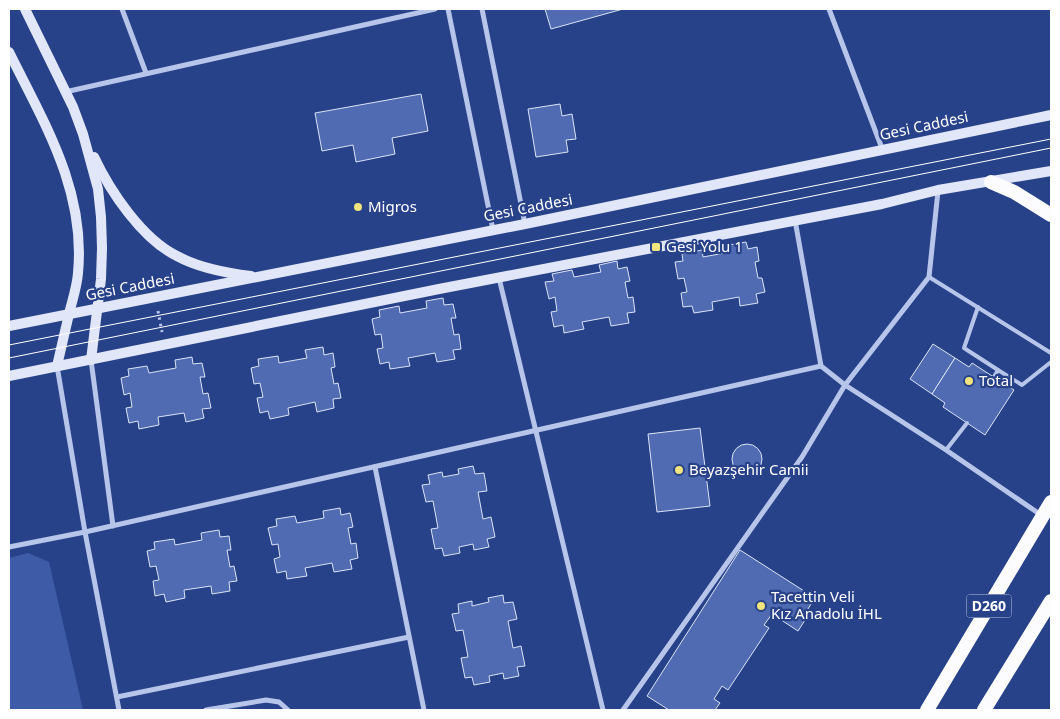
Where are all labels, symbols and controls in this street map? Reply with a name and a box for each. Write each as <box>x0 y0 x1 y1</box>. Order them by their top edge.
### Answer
street label: Gesi Caddesi <box>878 106 970 144</box>
street label: Gesi Caddesi <box>482 189 574 225</box>
place label: Migros <box>368 196 417 216</box>
marker: Migros <box>352 201 364 213</box>
place label: Gesi Yolu 1 <box>666 236 743 256</box>
marker: Gesi Yolu 1 <box>650 241 662 253</box>
street label: Gesi Caddesi <box>84 268 176 304</box>
place label: Total <box>979 370 1013 390</box>
marker: Total <box>963 375 975 387</box>
place label: Beyazşehir Camii <box>689 459 809 479</box>
marker: Beyazşehir Camii <box>673 464 685 476</box>
place label: Tacettin Veli Kız Anadolu İHL <box>771 586 882 623</box>
road number: D260 <box>966 594 1012 618</box>
marker: Tacettin Veli Kız Anadolu İHL <box>755 600 767 612</box>

